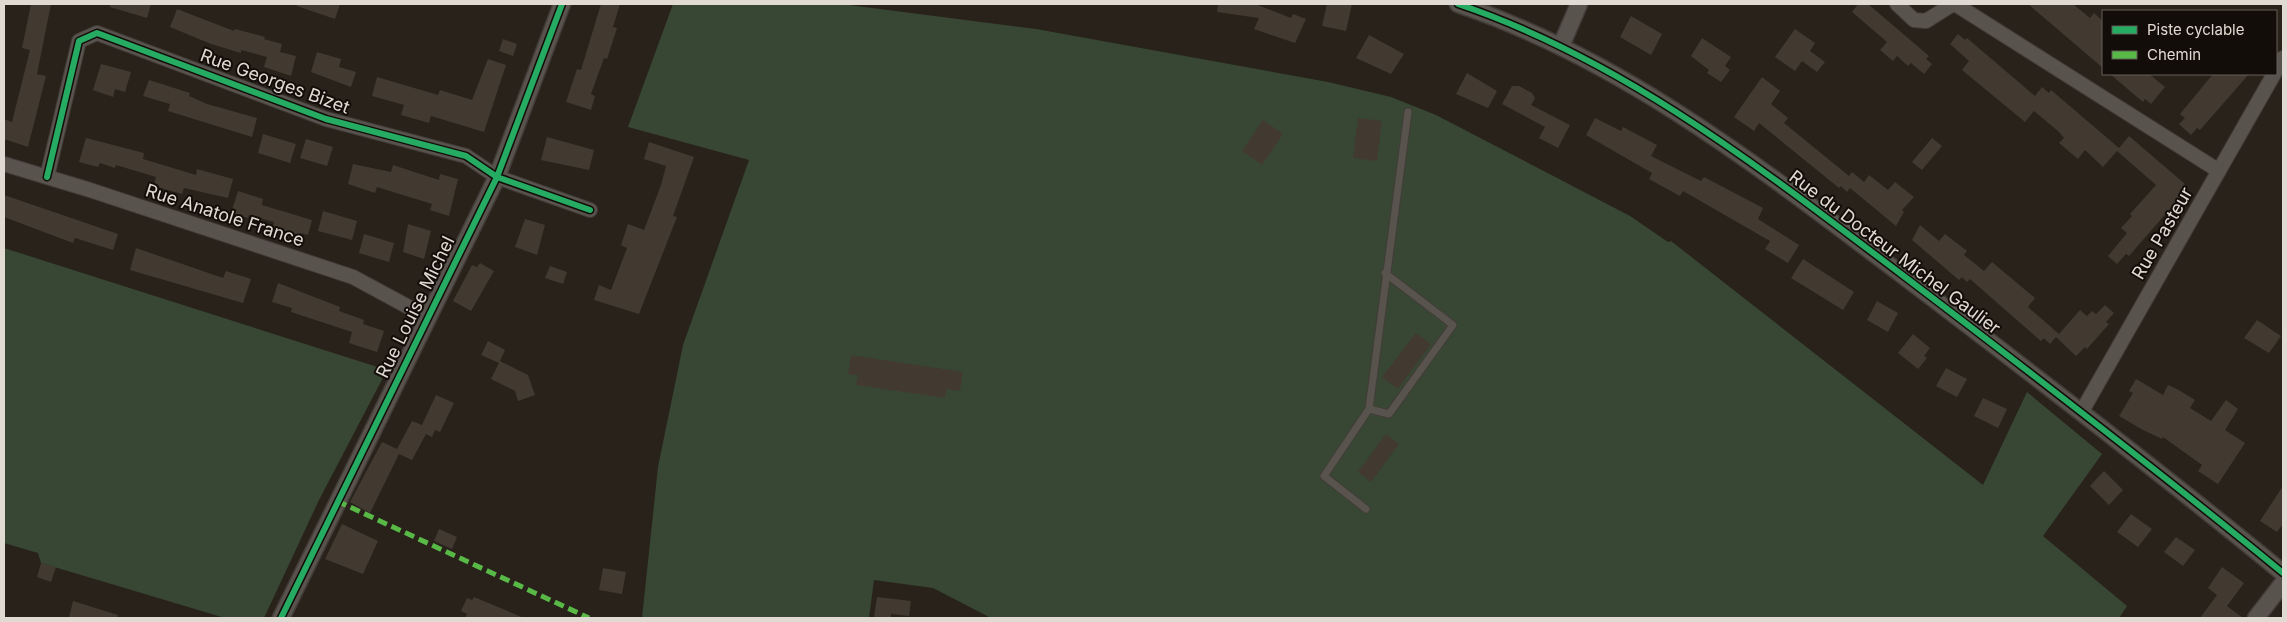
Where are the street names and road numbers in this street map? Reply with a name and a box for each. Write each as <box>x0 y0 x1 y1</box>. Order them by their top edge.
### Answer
street label: Rue Georges Bizet <box>198 44 353 118</box>
street label: Rue du Docteur Michel Gaulier <box>1785 166 2005 338</box>
street label: Rue Anatole France <box>143 179 307 251</box>
street label: Rue Pasteur <box>2127 183 2197 283</box>
street label: Rue Louise Michel <box>372 233 458 381</box>

